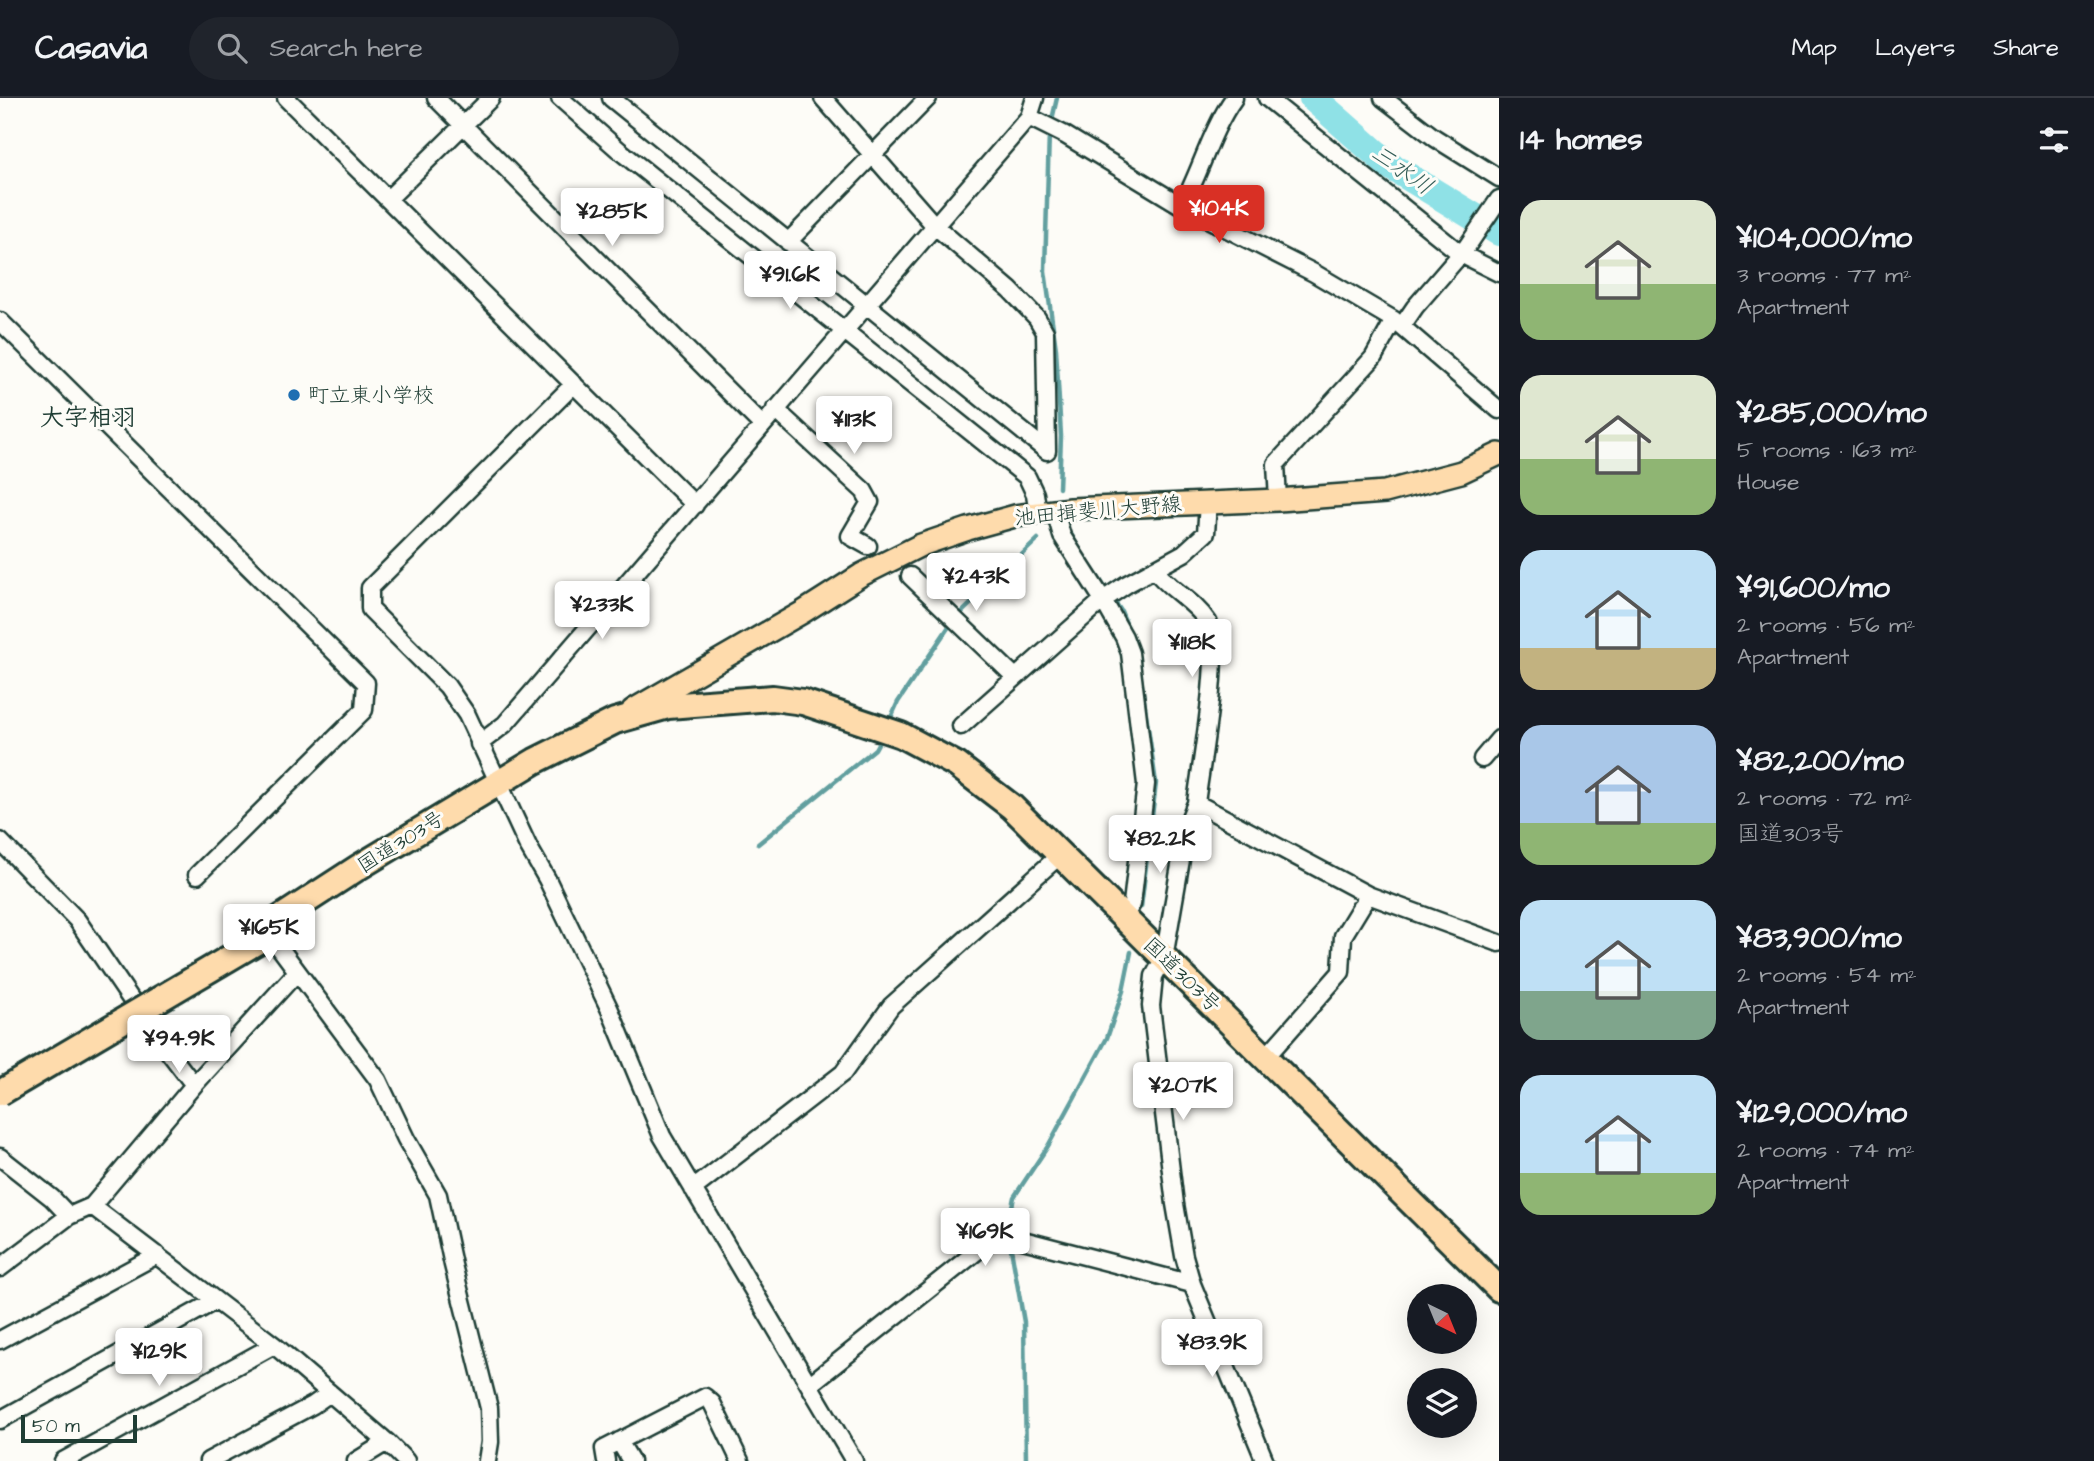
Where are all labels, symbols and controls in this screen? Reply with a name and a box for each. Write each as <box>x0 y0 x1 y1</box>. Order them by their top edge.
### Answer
search box <box>189 17 679 80</box>
text: Casavia <box>35 25 147 71</box>
icon: search <box>213 29 251 67</box>
text: Search here <box>269 30 423 66</box>
text: Map <box>1792 31 1837 65</box>
text: Layers <box>1875 31 1955 65</box>
text: Share <box>1993 31 2059 65</box>
text: 14 homes <box>1520 119 1643 161</box>
icon: filters <box>2035 121 2073 159</box>
water label: 三水川 <box>1365 137 1439 203</box>
pin: ¥104K <box>1170 186 1268 245</box>
pin: ¥285K <box>563 188 661 248</box>
text: ¥104K <box>1189 192 1249 224</box>
text: ¥285K <box>577 195 647 227</box>
text: ¥104,000/mo <box>1737 217 1912 259</box>
icon: home <box>1576 228 1660 312</box>
pin: ¥91.6K <box>733 252 847 311</box>
text: ¥91.6K <box>760 258 820 290</box>
text: 3 rooms · 77 m² <box>1737 259 1912 291</box>
text: Apartment <box>1737 291 1849 323</box>
place label: 町立東小学校 <box>308 381 434 410</box>
marker: 町立東小学校 <box>286 387 302 403</box>
text: ¥285,000/mo <box>1737 392 1927 434</box>
pin: ¥113K <box>805 396 903 456</box>
district label: 大字相羽 <box>40 401 136 435</box>
text: ¥113K <box>832 403 876 435</box>
icon: home <box>1576 403 1660 487</box>
text: 5 rooms · 163 m² <box>1737 434 1917 466</box>
text: House <box>1737 466 1800 498</box>
street label: 池田揖斐川大野線 <box>1013 489 1183 533</box>
pin: ¥243K <box>927 554 1025 613</box>
text: ¥243K <box>943 560 1009 592</box>
text: ¥91,600/mo <box>1737 567 1890 609</box>
icon: home <box>1576 578 1660 662</box>
pin: ¥233K <box>553 582 651 641</box>
text: ¥233K <box>571 588 633 620</box>
text: 2 rooms · 56 m² <box>1737 609 1915 641</box>
pin: ¥118K <box>1143 620 1241 679</box>
text: ¥118K <box>1168 626 1216 658</box>
text: Apartment <box>1737 641 1849 673</box>
text: ¥82,200/mo <box>1737 740 1904 782</box>
icon: home <box>1576 753 1660 837</box>
text: 2 rooms · 72 m² <box>1737 782 1912 814</box>
street label: 国道303号 <box>352 804 450 880</box>
pin: ¥82.2K <box>1103 816 1217 875</box>
text: 国道303号 <box>1737 818 1844 850</box>
text: ¥82.2K <box>1125 822 1195 854</box>
pin: ¥165K <box>220 904 318 964</box>
text: ¥165K <box>239 911 299 943</box>
text: ¥83,900/mo <box>1737 917 1902 959</box>
icon: home <box>1576 928 1660 1012</box>
street label: 国道303号 <box>1137 931 1227 1019</box>
text: 2 rooms · 54 m² <box>1737 959 1917 991</box>
text: Apartment <box>1737 991 1849 1023</box>
pin: ¥94.9K <box>122 1016 236 1075</box>
text: ¥94.9K <box>143 1022 215 1054</box>
pin: ¥207K <box>1134 1062 1232 1122</box>
text: ¥207K <box>1149 1069 1217 1101</box>
text: ¥129,000/mo <box>1737 1092 1907 1134</box>
icon: home <box>1576 1103 1660 1187</box>
text: 2 rooms · 74 m² <box>1737 1134 1915 1166</box>
text: Apartment <box>1737 1166 1849 1198</box>
pin: ¥169K <box>936 1208 1034 1268</box>
text: ¥169K <box>957 1215 1013 1247</box>
north arrow <box>1407 1284 1477 1354</box>
map controls <box>1407 1284 1477 1438</box>
pin: ¥83.9K <box>1155 1320 1269 1379</box>
text: ¥83.9K <box>1177 1326 1247 1358</box>
pin: ¥129K <box>110 1328 208 1388</box>
text: ¥129K <box>131 1335 187 1367</box>
button: layers <box>1407 1368 1477 1438</box>
scale bar <box>21 1412 136 1444</box>
text: 50 m <box>32 1413 80 1440</box>

